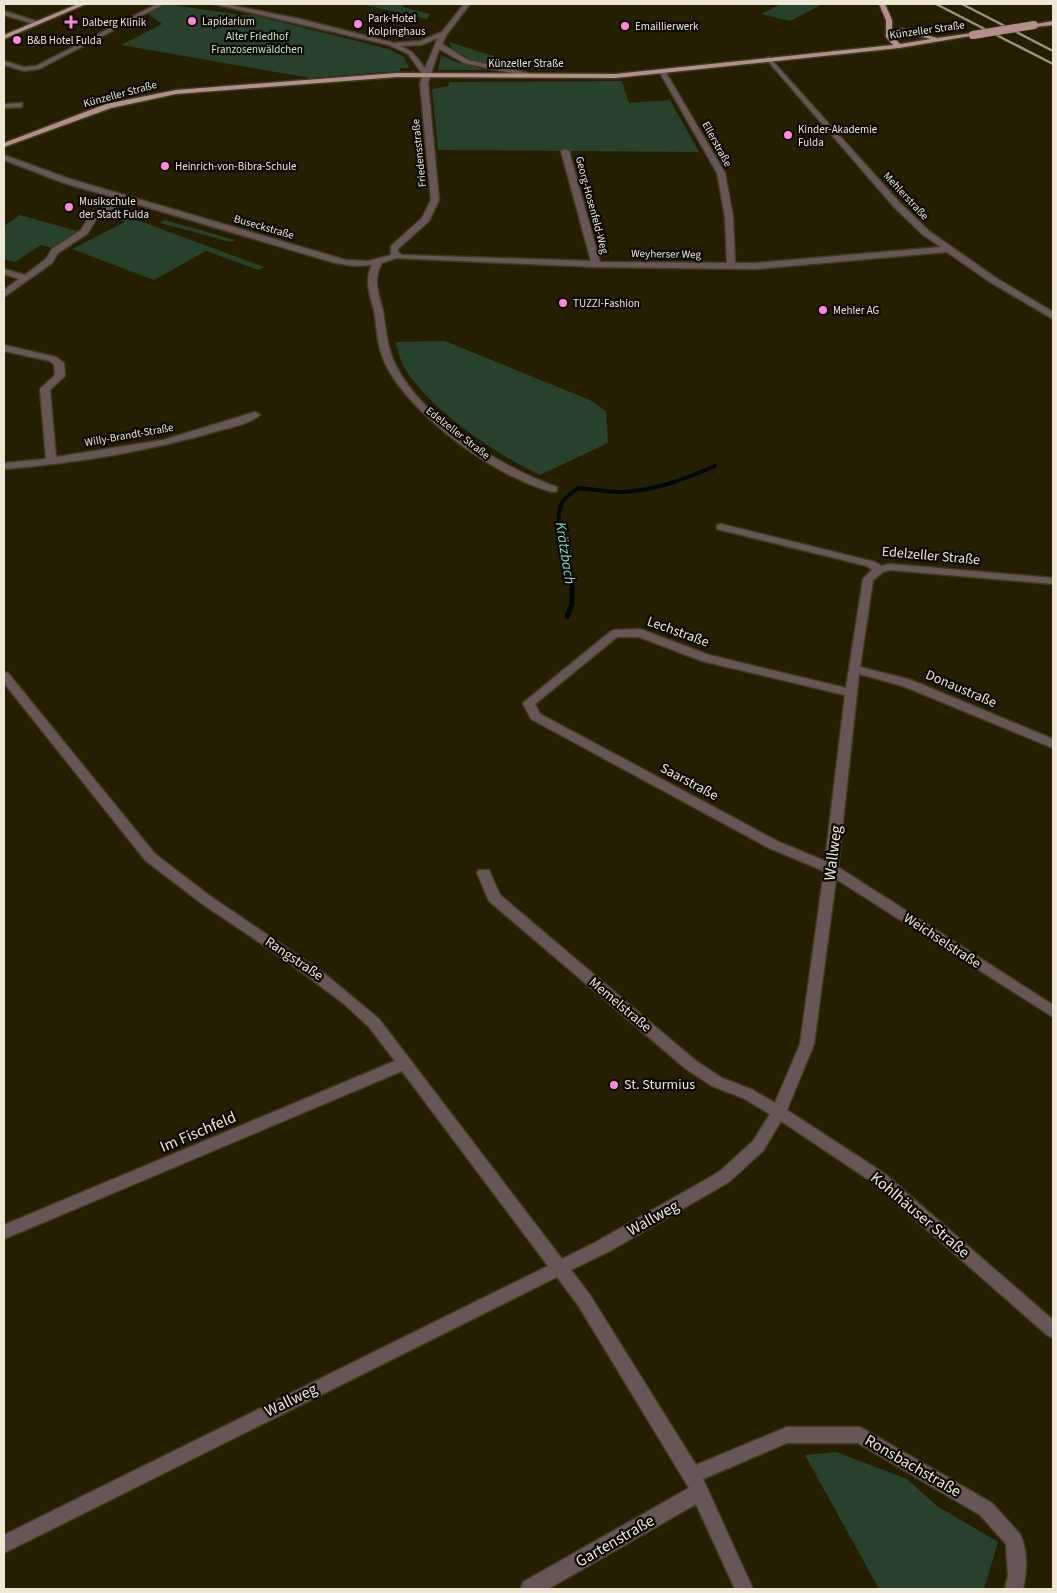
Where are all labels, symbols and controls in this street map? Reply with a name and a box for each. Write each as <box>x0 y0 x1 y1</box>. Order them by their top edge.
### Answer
place label: Park-Hotel Kolpinghaus <box>368 11 426 39</box>
place label: Lapidarium <box>202 14 255 29</box>
marker: Dalberg Klinik <box>64 15 78 29</box>
place label: Dalberg Klinik <box>82 15 147 30</box>
marker: Lapidarium <box>186 15 198 27</box>
street label: Künzeller Straße <box>889 17 966 43</box>
marker: Park-Hotel Kolpinghaus <box>352 18 364 30</box>
place label: Emaillierwerk <box>635 19 699 34</box>
marker: Emaillierwerk <box>619 20 631 32</box>
park label: Alter Friedhof Franzosenwäldchen <box>211 29 303 57</box>
place label: B&B Hotel Fulda <box>27 33 102 48</box>
marker: B&B Hotel Fulda <box>11 34 23 46</box>
street label: Künzeller Straße <box>488 56 564 71</box>
street label: Künzeller Straße <box>82 77 159 111</box>
street label: Friedensstraße <box>408 118 430 188</box>
street label: Ellerstraße <box>698 119 736 170</box>
place label: Kinder-Akademie Fulda <box>798 122 878 150</box>
marker: Kinder-Akademie Fulda <box>782 129 794 141</box>
street label: Georg-Hosenfeld-Weg <box>572 155 612 256</box>
place label: Heinrich-von-Bibra-Schule <box>175 159 297 174</box>
marker: Heinrich-von-Bibra-Schule <box>159 160 171 172</box>
street label: Mehlerstraße <box>880 169 932 224</box>
place label: Musikschule der Stadt Fulda <box>79 194 149 222</box>
marker: Musikschule der Stadt Fulda <box>63 201 75 213</box>
street label: Buseckstraße <box>232 211 296 243</box>
street label: Weyherser Weg <box>631 246 702 262</box>
place label: TUZZI-Fashion <box>573 296 640 311</box>
marker: TUZZI-Fashion <box>557 297 569 309</box>
place label: Mehler AG <box>833 303 880 318</box>
marker: Mehler AG <box>817 304 829 316</box>
street label: Edelzeller Straße <box>423 403 494 463</box>
street label: Willy-Brandt-Straße <box>83 420 175 450</box>
water label: Krätzbach <box>550 520 580 586</box>
street label: Edelzeller Straße <box>881 542 981 570</box>
street label: Lechstraße <box>644 612 712 652</box>
street label: Donaustraße <box>922 665 1000 713</box>
street label: Saarstraße <box>656 758 722 806</box>
street label: Wallweg <box>819 824 847 882</box>
street label: Weichselstraße <box>899 908 985 974</box>
street label: Rangstraße <box>261 932 327 986</box>
street label: Memelstraße <box>584 973 656 1037</box>
place label: St. Sturmius <box>624 1075 695 1095</box>
marker: St. Sturmius <box>608 1079 620 1091</box>
street label: Im Fischfeld <box>157 1106 239 1158</box>
street label: Kohlhäuser Straße <box>866 1167 974 1263</box>
street label: Wallweg <box>623 1195 683 1241</box>
street label: Wallweg <box>261 1378 321 1422</box>
street label: Ronsbachstraße <box>861 1429 965 1503</box>
street label: Gartenstraße <box>572 1510 658 1572</box>

